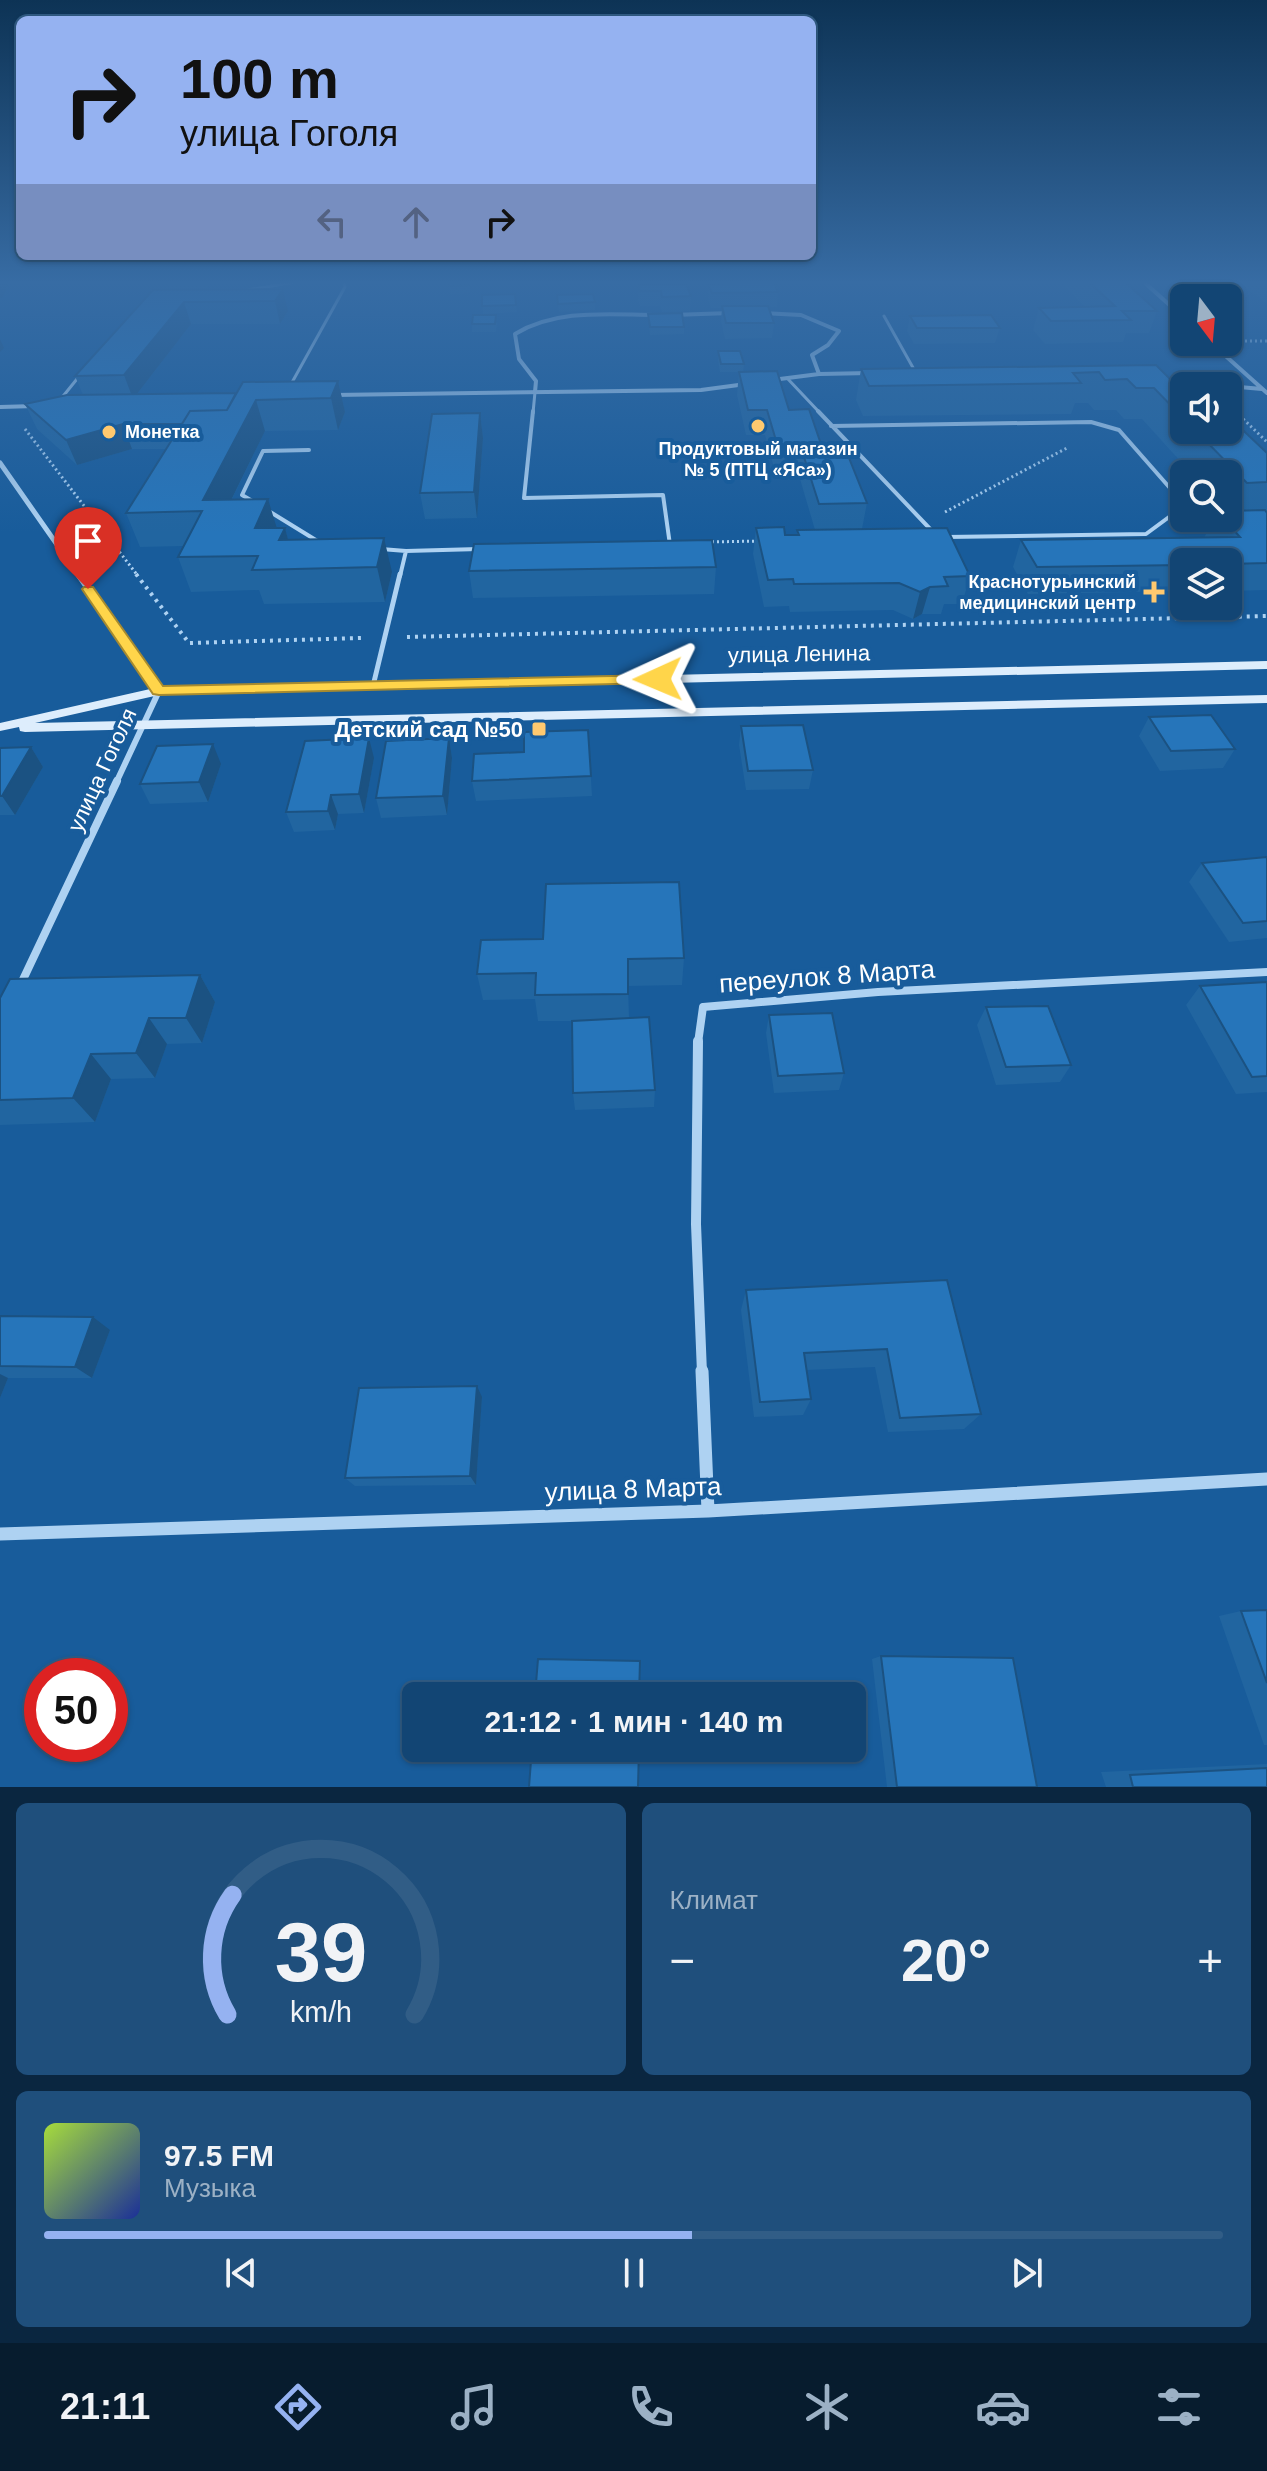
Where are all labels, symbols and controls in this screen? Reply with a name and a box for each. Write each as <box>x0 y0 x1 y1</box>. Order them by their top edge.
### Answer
text: 100 m <box>180 47 339 110</box>
icon: right <box>48 48 152 152</box>
text: улица Гоголя <box>180 113 398 154</box>
icon: left <box>310 200 354 244</box>
icon: ahead <box>394 200 438 244</box>
icon: right <box>478 200 522 244</box>
north arrow <box>1170 284 1242 356</box>
map controls <box>1170 284 1242 620</box>
button: sound <box>1170 372 1242 444</box>
marker: Продуктовый магазин № 5 (ПТЦ «Яса») <box>749 417 767 435</box>
place label: Монетка <box>125 422 200 442</box>
marker: Монетка <box>100 423 118 441</box>
place label: Продуктовый магазин № 5 (ПТЦ «Яса») <box>658 439 858 480</box>
button: search <box>1170 460 1242 532</box>
pin <box>54 507 122 589</box>
icon: arrive <box>66 519 110 563</box>
button: layers <box>1170 548 1242 620</box>
place label: Краснотурьинский медицинский центр <box>959 572 1136 613</box>
marker: Краснотурьинский медицинский центр <box>1143 581 1165 603</box>
position arrow <box>616 637 700 721</box>
street label: улица Ленина <box>728 640 871 668</box>
street label: улица Гоголя <box>63 704 141 836</box>
place label: Детский сад №50 <box>334 717 523 742</box>
marker: Детский сад №50 <box>530 720 548 738</box>
street label: переулок 8 Марта <box>718 953 936 999</box>
street label: улица 8 Марта <box>544 1471 722 1507</box>
speed limit sign: 50 <box>24 1658 128 1762</box>
text: 21:12 · 1 мин · 140 m <box>485 1705 783 1738</box>
text: Климат <box>670 1885 758 1915</box>
text: 39 <box>274 1906 367 1999</box>
text: 20° <box>901 1927 992 1994</box>
text: − <box>670 1936 695 1985</box>
text: + <box>1197 1936 1223 1985</box>
text: km/h <box>290 1996 352 2028</box>
text: 97.5 FM <box>164 2139 274 2172</box>
text: Музыка <box>164 2173 256 2203</box>
icon: previous <box>219 2251 263 2295</box>
icon: pause <box>612 2251 656 2295</box>
icon: next <box>1005 2251 1049 2295</box>
icon: directions <box>270 2379 326 2435</box>
icon: music <box>446 2379 502 2435</box>
icon: phone <box>623 2379 679 2435</box>
icon: climate <box>799 2379 855 2435</box>
icon: car <box>975 2379 1031 2435</box>
icon: filters <box>1151 2379 1207 2435</box>
text: 21:11 <box>60 2386 150 2427</box>

